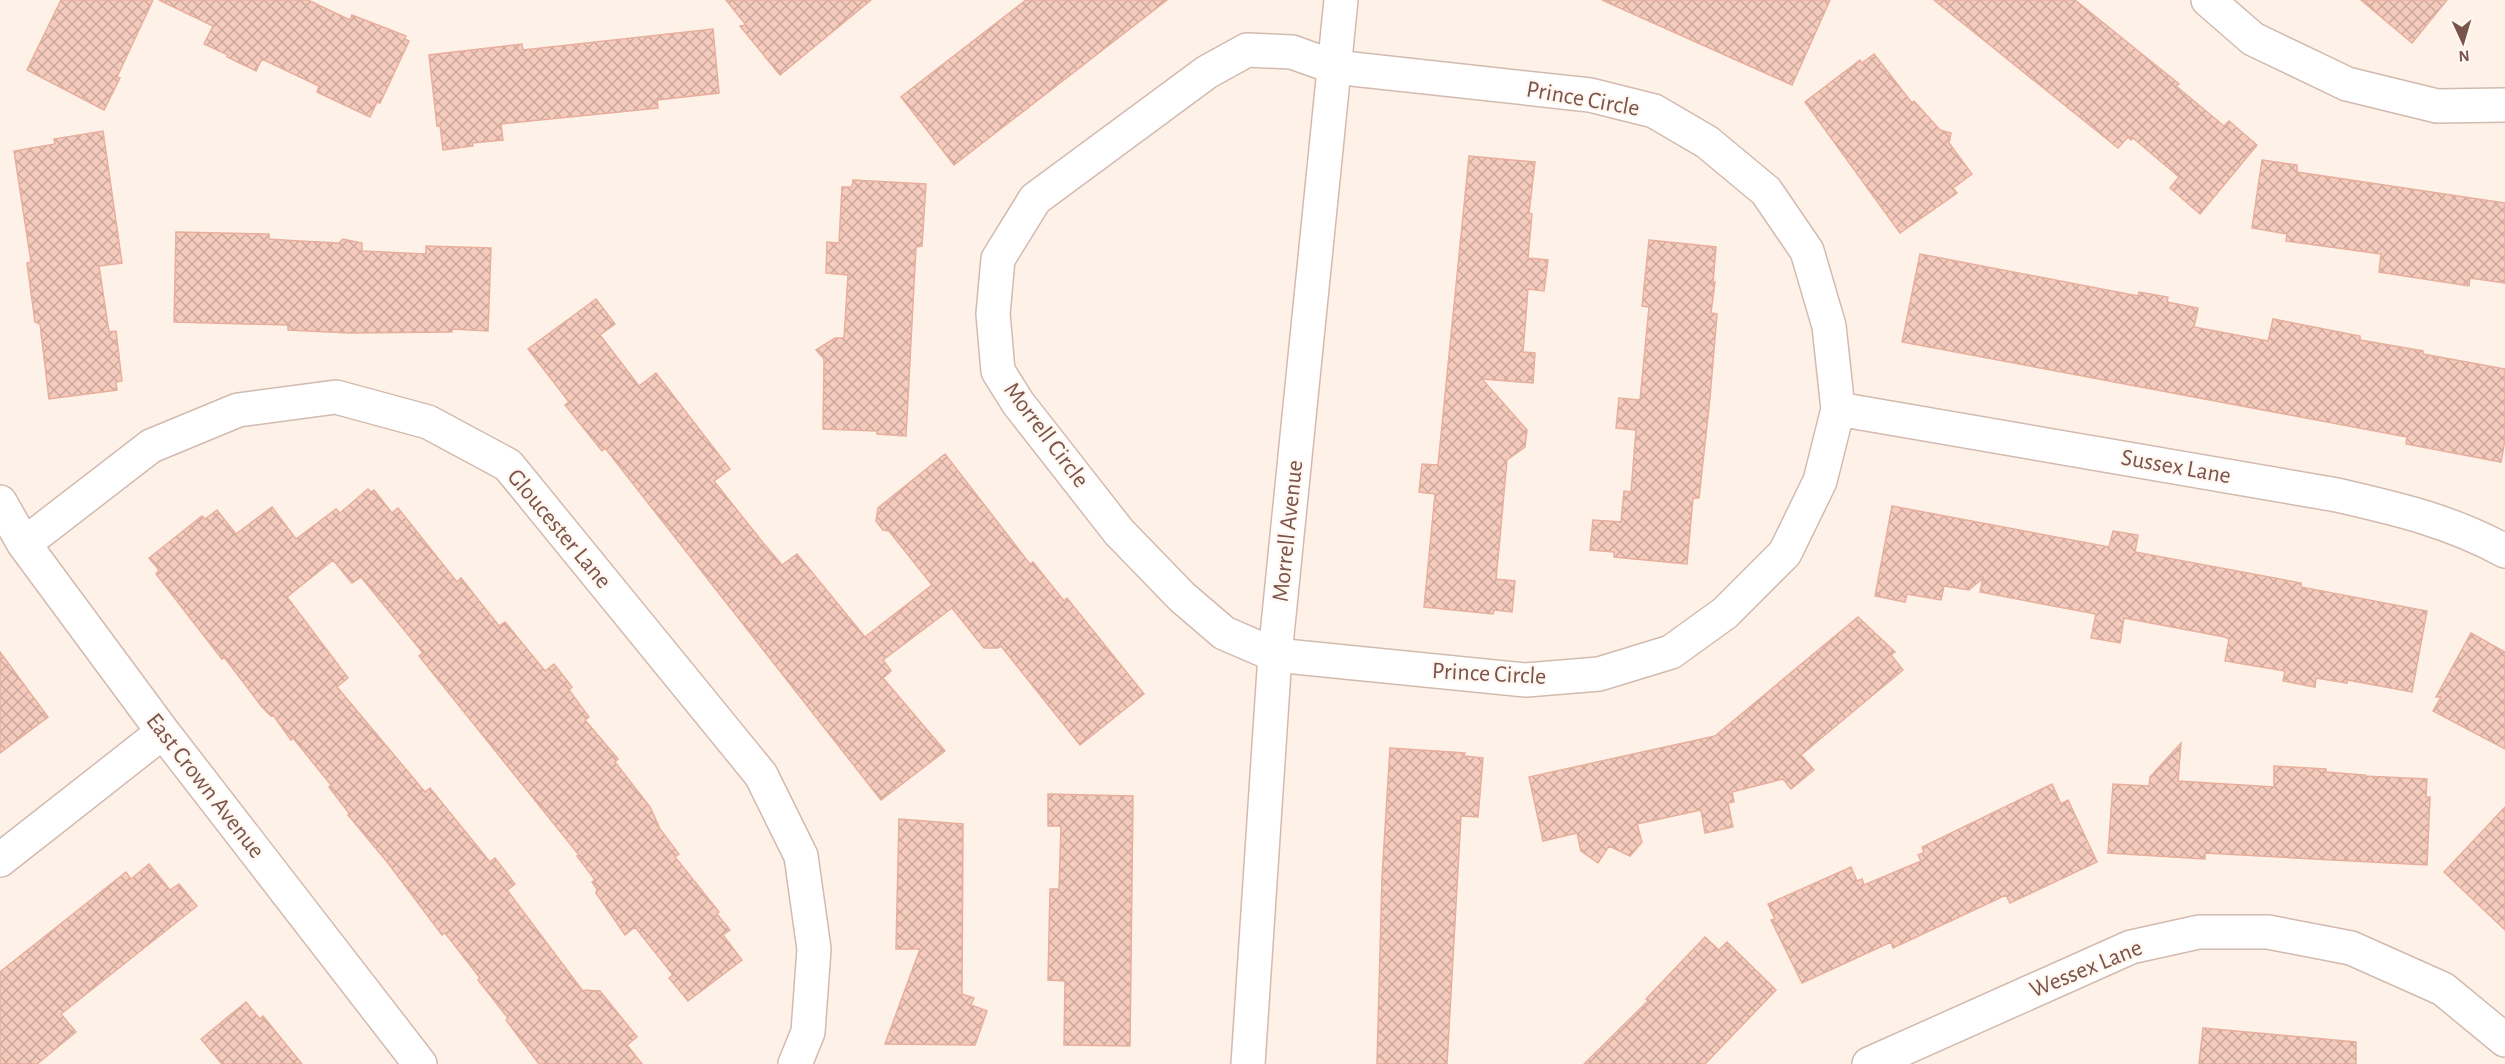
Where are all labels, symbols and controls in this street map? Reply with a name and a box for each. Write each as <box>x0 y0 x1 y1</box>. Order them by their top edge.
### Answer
north arrow <box>2433 12 2493 72</box>
text: N <box>2458 48 2470 64</box>
street label: Prince Circle <box>1524 77 1642 121</box>
street label: Morrell Circle <box>999 378 1093 492</box>
street label: Sussex Lane <box>2119 446 2233 488</box>
street label: Morrell Avenue <box>1269 459 1307 603</box>
street label: Gloucester Lane <box>502 465 616 593</box>
street label: Prince Circle <box>1431 659 1547 689</box>
street label: East Crown Avenue <box>141 709 269 863</box>
street label: Wessex Lane <box>2026 936 2146 1002</box>

